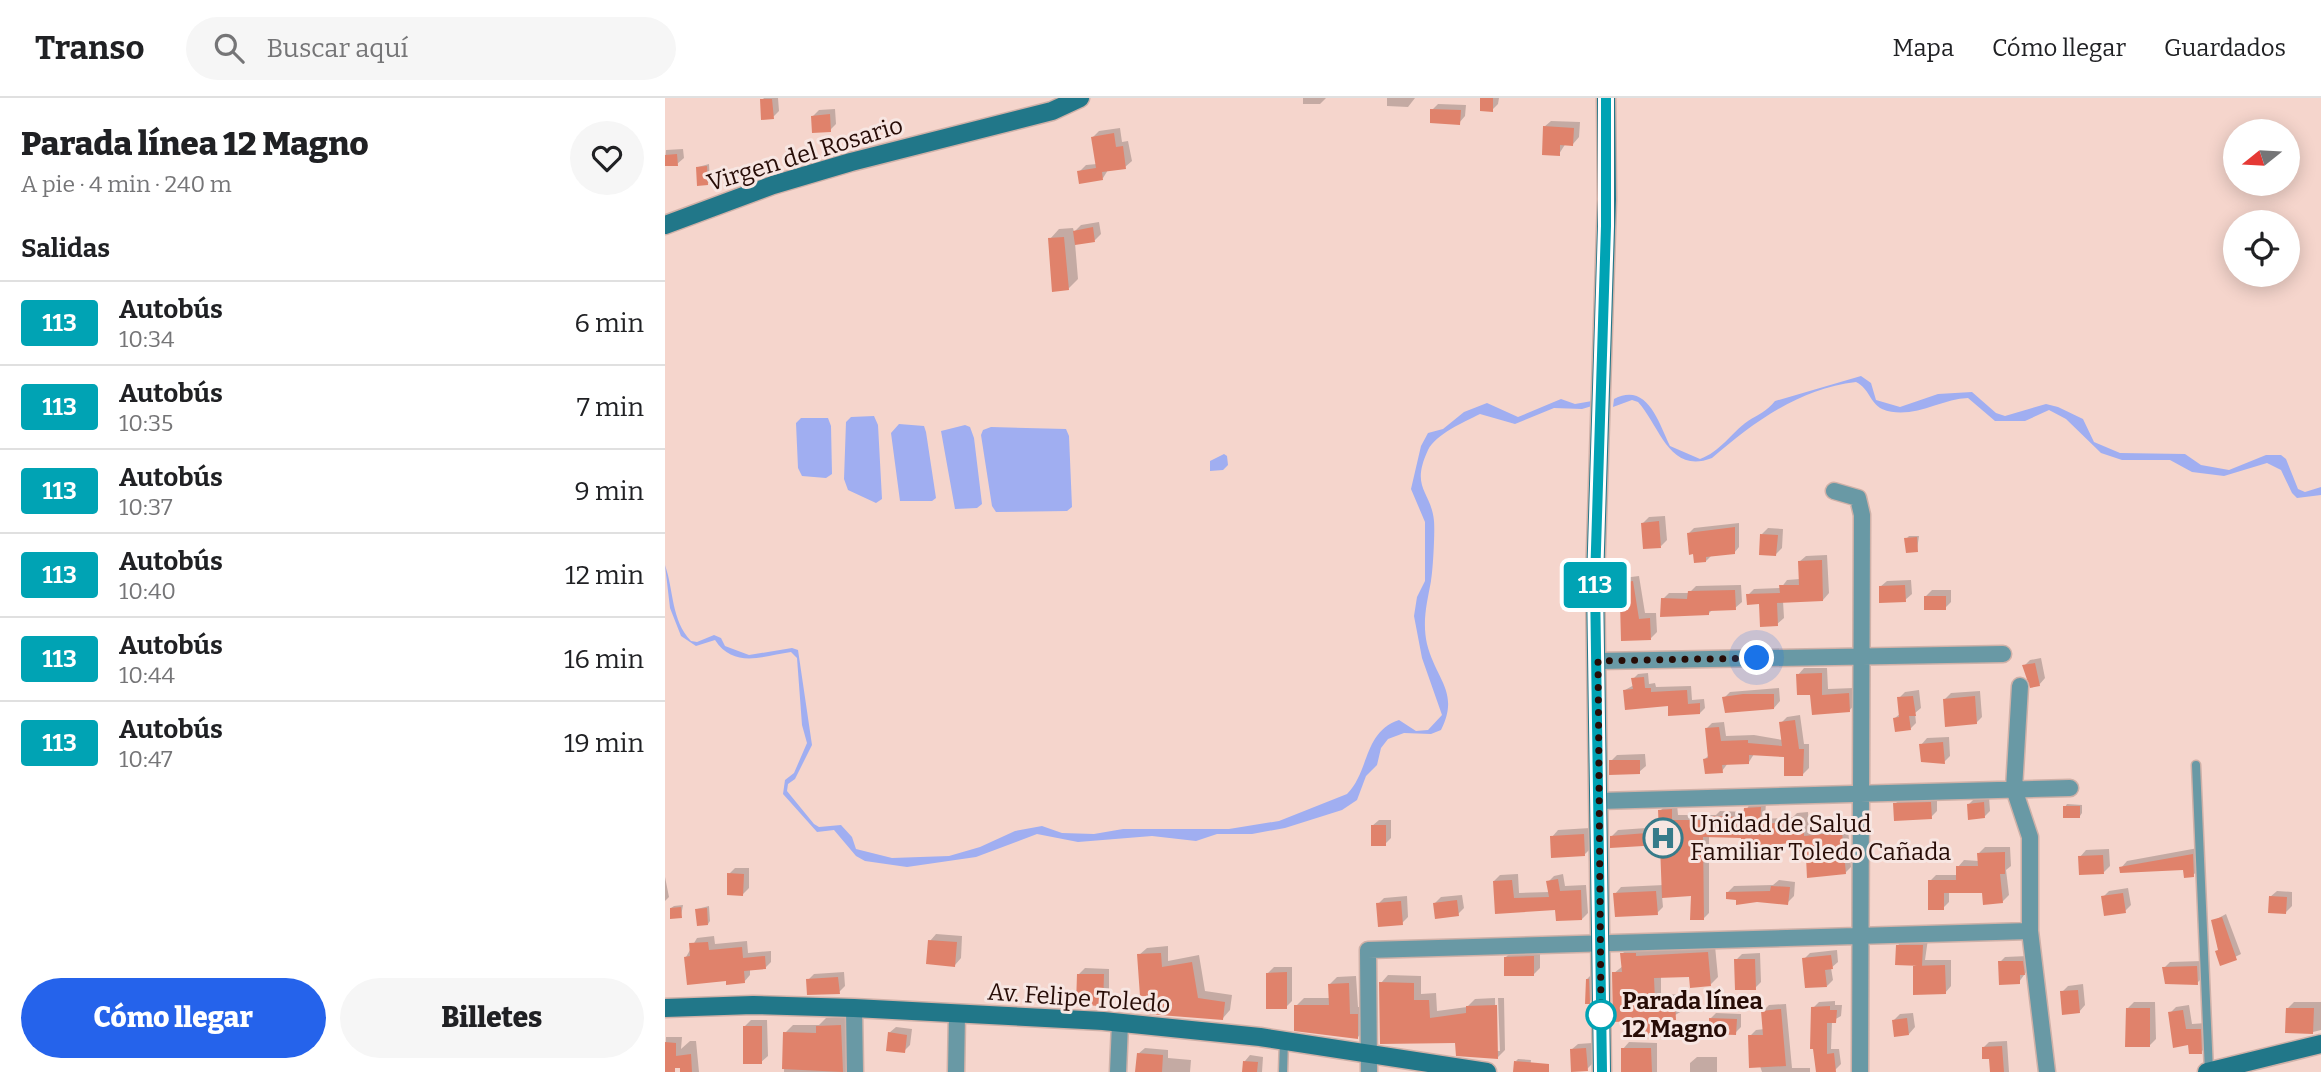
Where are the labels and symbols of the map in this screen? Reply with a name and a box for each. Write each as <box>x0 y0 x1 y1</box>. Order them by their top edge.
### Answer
street label: Virgen del Rosario <box>704 111 906 197</box>
north arrow <box>2223 119 2299 196</box>
line badge: 113 <box>1555 562 1635 608</box>
your location <box>1739 640 1774 675</box>
place label: Unidad de Salud Familiar Toledo Cañada <box>1690 810 1951 866</box>
hospital icon: Unidad de Salud Familiar Toledo Cañada <box>1642 817 1684 859</box>
street label: Av. Felipe Toledo <box>987 978 1171 1018</box>
place label: Parada línea 12 Magno <box>1622 987 1764 1043</box>
marker: Parada línea 12 Magno <box>1586 1000 1616 1030</box>

